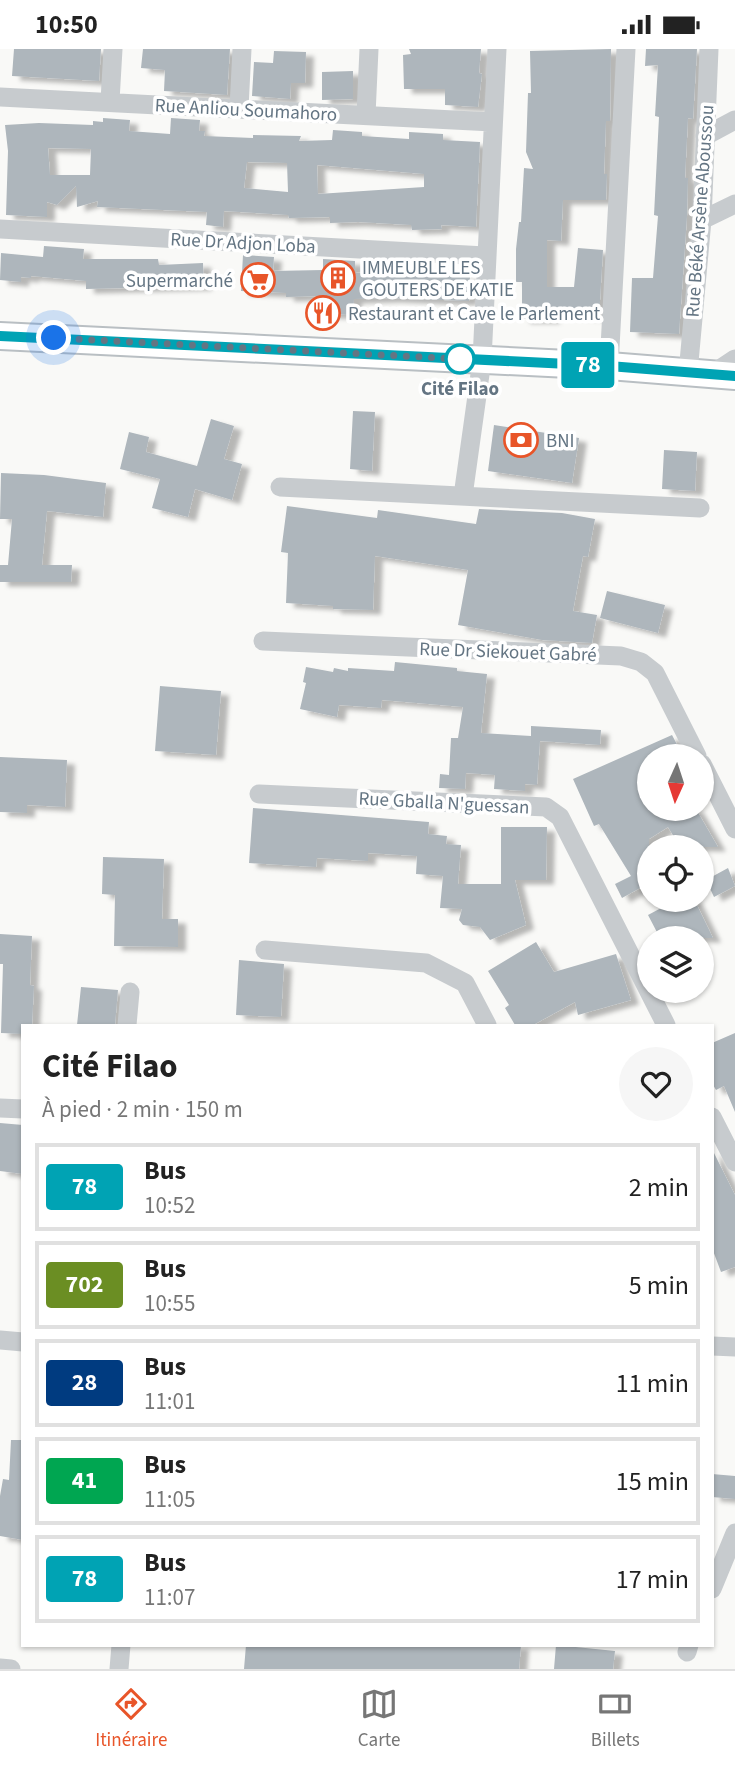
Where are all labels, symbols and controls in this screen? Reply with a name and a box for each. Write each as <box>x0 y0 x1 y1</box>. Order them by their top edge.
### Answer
text: 10:50 <box>35 6 98 43</box>
street label: Rue Anliou Soumahoro <box>154 92 338 129</box>
street label: Rue Béké Arsène Aboussou <box>680 104 721 318</box>
street label: Rue Dr Adjon Loba <box>170 226 316 261</box>
place label: IMMEUBLE LES GOUTERS DE KATIE <box>362 255 514 304</box>
building icon: IMMEUBLE LES GOUTERS DE KATIE <box>319 259 357 297</box>
supermarket icon: Supermarché <box>239 261 277 299</box>
place label: Supermarché <box>126 268 233 295</box>
restaurant icon: Restaurant et Cave le Parlement <box>304 294 342 332</box>
place label: Restaurant et Cave le Parlement <box>348 301 601 328</box>
your location <box>36 320 71 355</box>
line badge: 78 <box>556 342 620 388</box>
marker: Cité Filao <box>445 344 475 374</box>
text: 78 <box>575 347 601 382</box>
place label: Cité Filao <box>421 376 499 403</box>
bank icon: BNI <box>502 421 540 459</box>
place label: BNI <box>546 428 574 455</box>
street label: Rue Dr Siekouet Gabré <box>419 636 597 669</box>
north arrow <box>637 744 714 821</box>
map controls <box>637 744 714 1003</box>
street label: Rue Gballa N'guessan <box>358 786 530 821</box>
button: locate <box>637 835 714 912</box>
button: layers <box>637 926 714 1003</box>
text: Cité Filao <box>42 1043 178 1090</box>
button: heart <box>619 1047 693 1121</box>
text: À pied · 2 min · 150 m <box>42 1093 243 1126</box>
text: Bus <box>144 1152 186 1189</box>
text: 78 <box>72 1169 97 1204</box>
text: 2 min <box>629 1169 689 1206</box>
text: 10:52 <box>144 1189 195 1222</box>
text: Bus <box>144 1250 186 1287</box>
text: 702 <box>65 1267 104 1302</box>
text: 5 min <box>629 1267 689 1304</box>
text: 10:55 <box>144 1287 195 1320</box>
text: Bus <box>144 1348 186 1385</box>
text: 28 <box>72 1365 97 1400</box>
text: 11 min <box>616 1365 689 1402</box>
text: 11:01 <box>144 1385 195 1418</box>
text: Bus <box>144 1446 186 1483</box>
text: 41 <box>72 1463 97 1498</box>
text: 15 min <box>616 1463 689 1500</box>
text: 11:05 <box>144 1483 195 1516</box>
text: Bus <box>144 1544 186 1581</box>
text: 78 <box>72 1561 97 1596</box>
text: 17 min <box>616 1561 689 1598</box>
text: 11:07 <box>144 1581 195 1614</box>
tab: Itinéraire <box>95 1685 167 1754</box>
tab: Carte <box>358 1685 400 1754</box>
tab: Billets <box>591 1685 640 1754</box>

